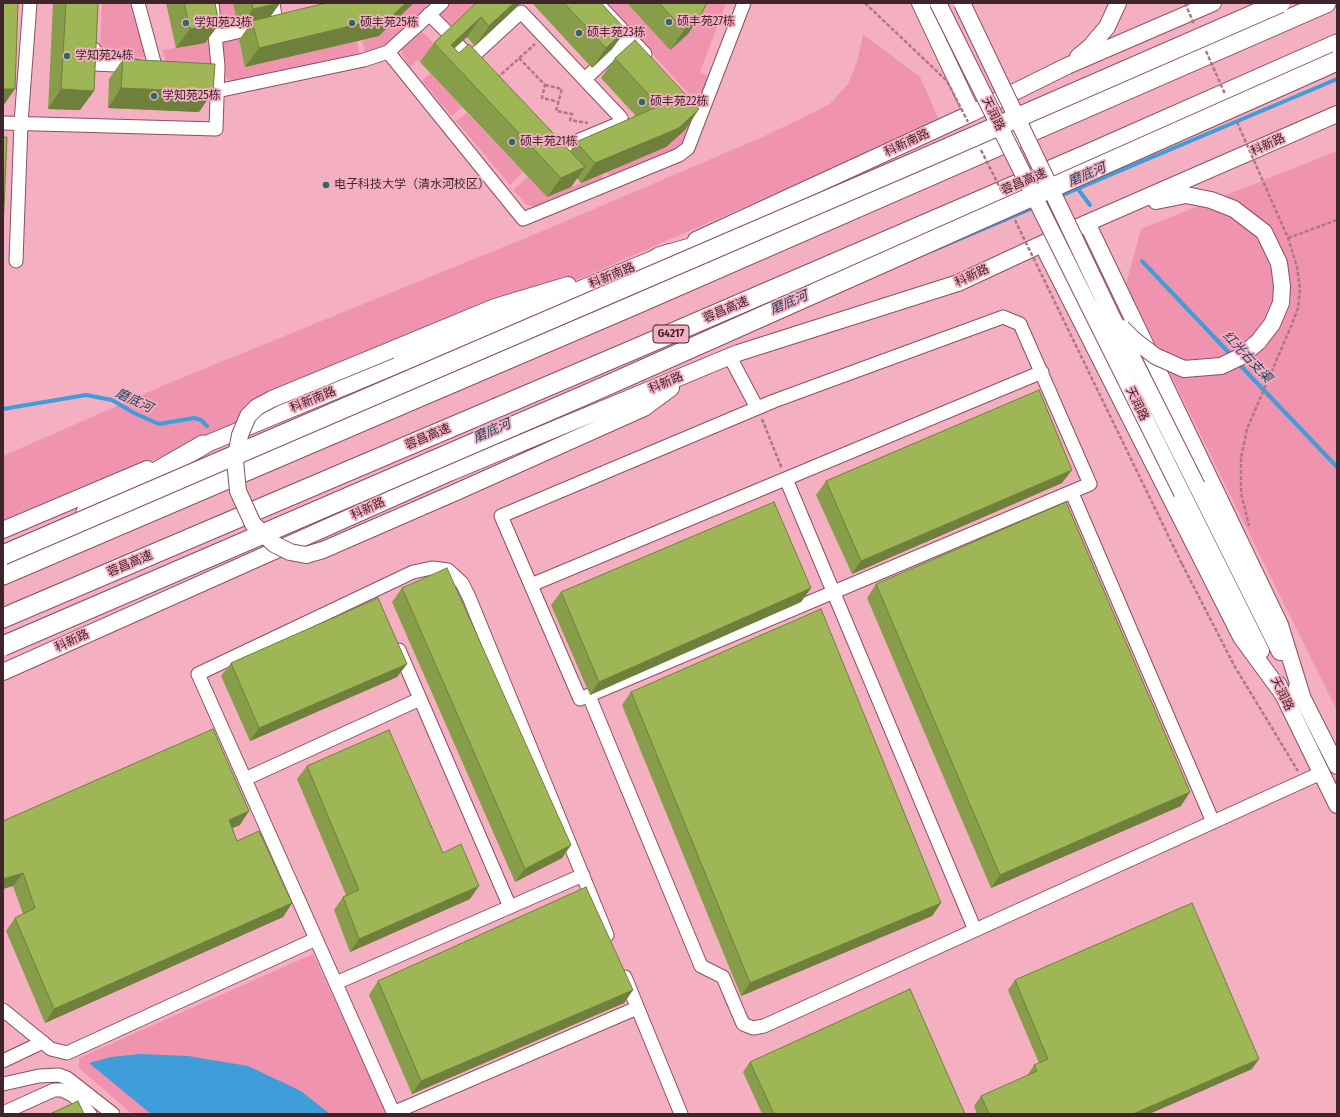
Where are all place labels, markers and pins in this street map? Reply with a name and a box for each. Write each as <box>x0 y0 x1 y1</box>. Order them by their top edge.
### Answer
place label: 硕丰苑27栋 <box>677 15 735 29</box>
place label: 学知苑23栋 <box>194 16 253 30</box>
place label: 硕丰苑25栋 <box>360 16 419 30</box>
marker: 硕丰苑27栋 <box>664 17 674 27</box>
marker: 学知苑23栋 <box>181 18 191 28</box>
marker: 硕丰苑25栋 <box>347 18 357 28</box>
place label: 硕丰苑23栋 <box>587 26 646 40</box>
marker: 硕丰苑23栋 <box>574 28 584 38</box>
place label: 学知苑24栋 <box>75 49 134 63</box>
marker: 学知苑24栋 <box>62 51 72 61</box>
place label: 学知苑25栋 <box>162 89 221 103</box>
marker: 学知苑25栋 <box>149 91 159 101</box>
place label: 硕丰苑22栋 <box>650 95 709 109</box>
marker: 硕丰苑22栋 <box>637 97 647 107</box>
place label: 硕丰苑21栋 <box>520 135 578 149</box>
marker: 硕丰苑21栋 <box>507 137 517 147</box>
place label: 电子科技大学（清水河校区） <box>334 178 490 192</box>
marker: 电子科技大学（清水河校区） <box>321 180 331 190</box>

